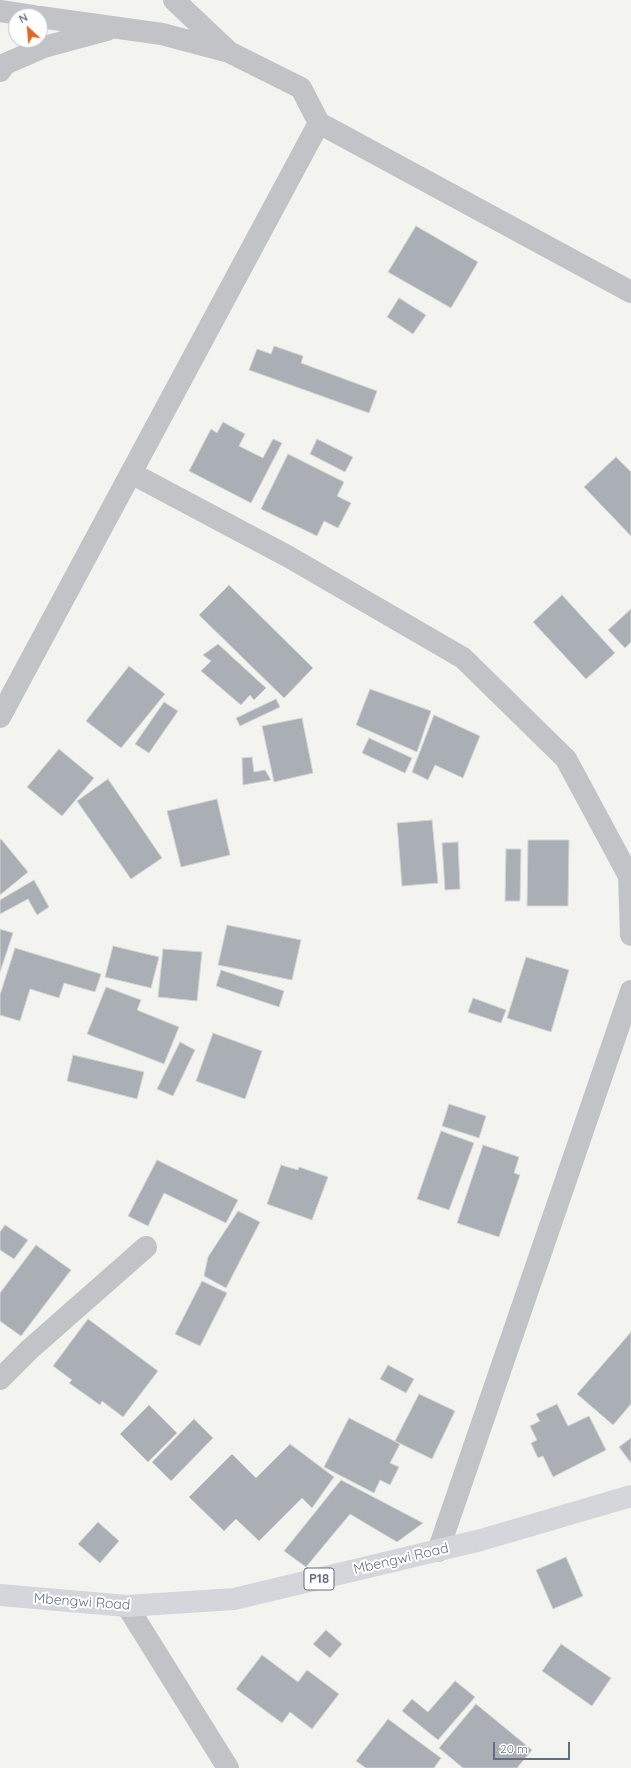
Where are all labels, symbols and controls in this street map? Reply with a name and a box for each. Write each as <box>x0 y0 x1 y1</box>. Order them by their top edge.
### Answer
north arrow <box>8 8 48 48</box>
text: N <box>16 10 30 26</box>
street label: Mbengwi Road <box>352 1540 450 1578</box>
road number: P18 <box>304 1568 334 1590</box>
street label: Mbengwi Road <box>33 1590 131 1614</box>
scale bar <box>495 1734 572 1760</box>
text: 20 m <box>500 1741 528 1756</box>

